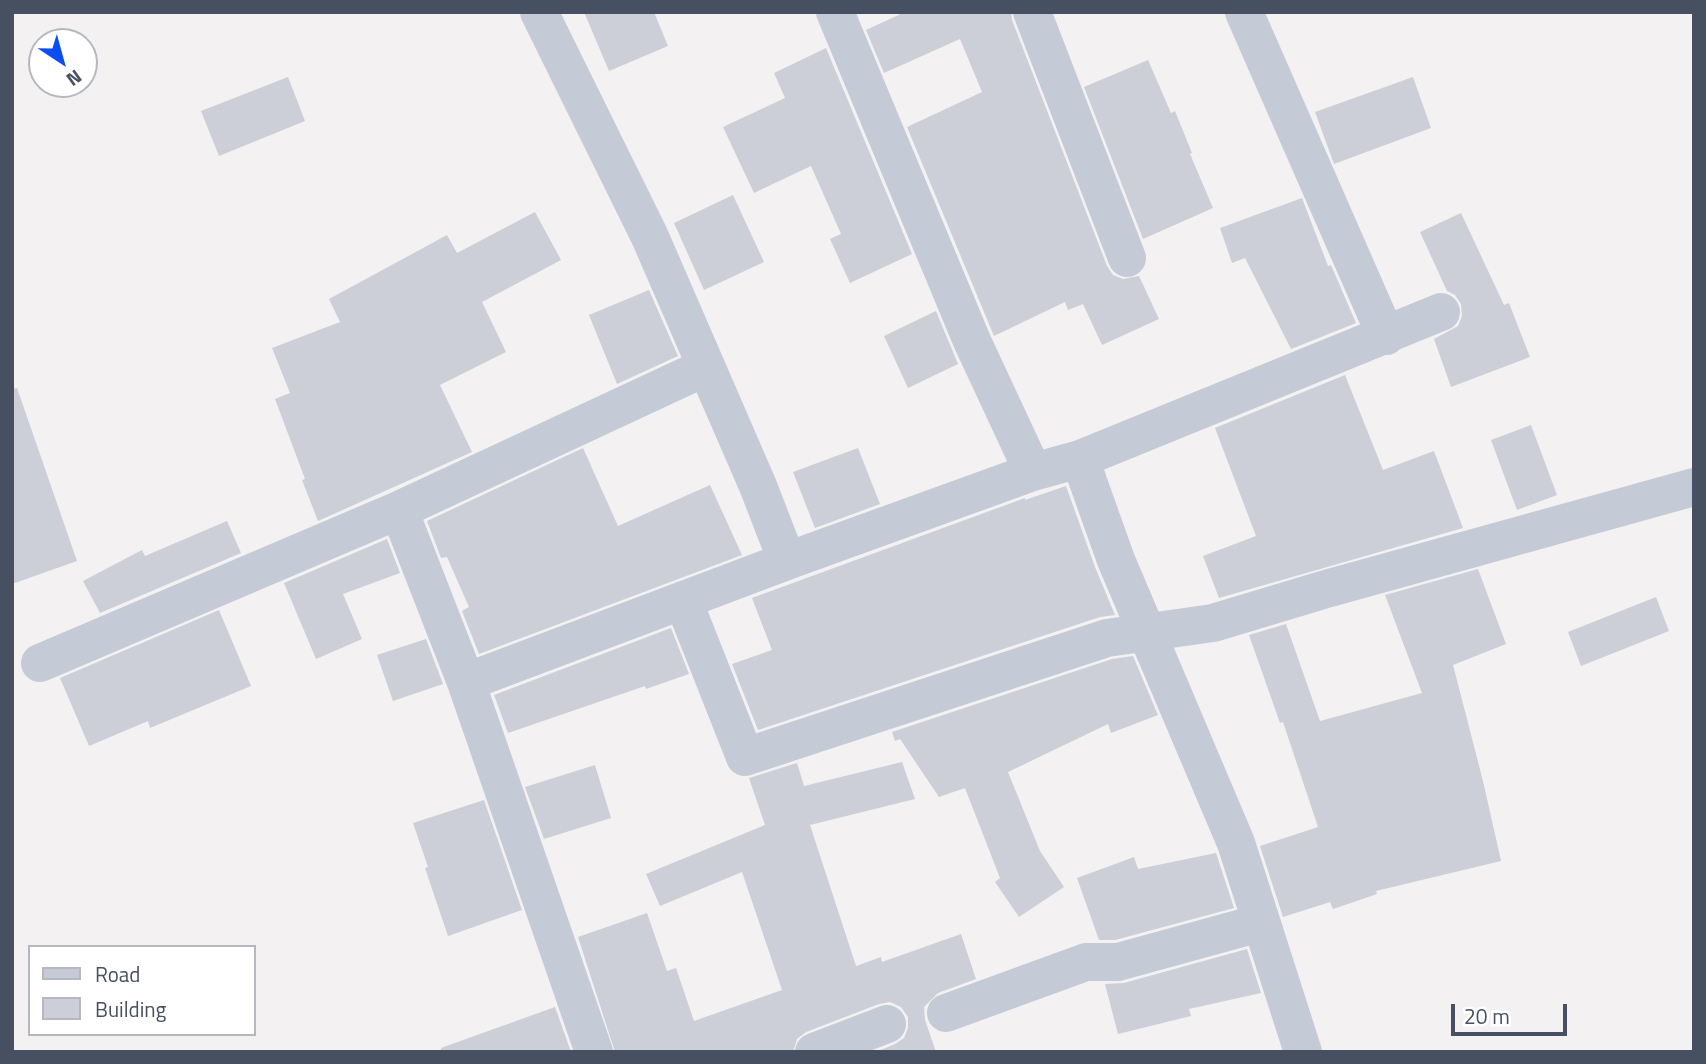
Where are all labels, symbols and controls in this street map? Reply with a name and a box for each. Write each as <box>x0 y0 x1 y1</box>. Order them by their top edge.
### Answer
north arrow <box>28 28 98 98</box>
text: N <box>61 63 88 94</box>
legend <box>28 945 256 1036</box>
text: Road <box>95 958 140 990</box>
scale bar <box>1454 990 1570 1034</box>
text: Building <box>95 993 166 1025</box>
text: 20 m <box>1464 1000 1510 1032</box>

